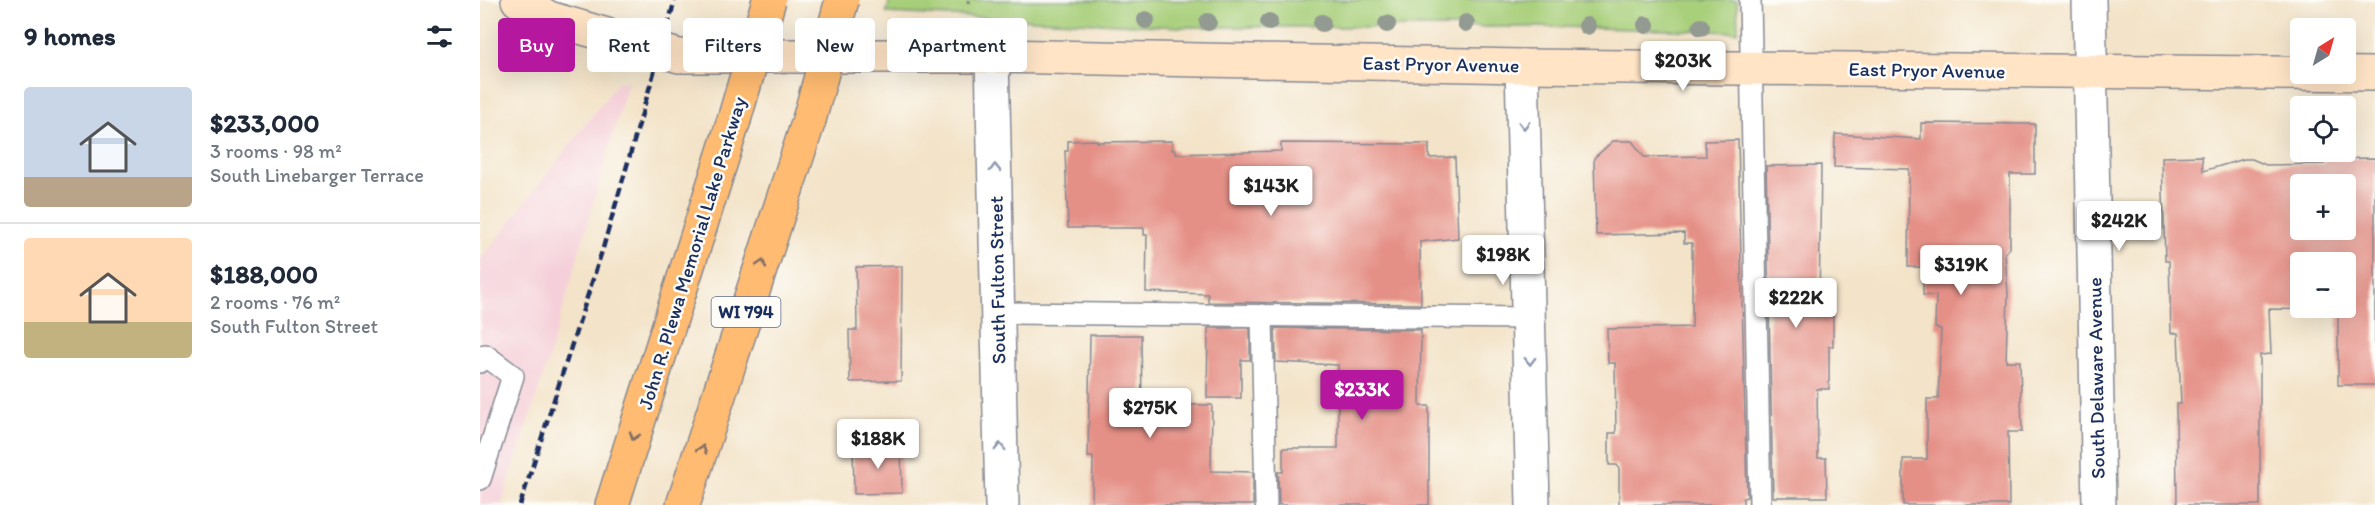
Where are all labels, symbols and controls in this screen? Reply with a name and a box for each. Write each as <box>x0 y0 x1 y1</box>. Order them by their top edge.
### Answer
chip: Buy <box>498 18 575 72</box>
chip: Rent <box>587 18 671 72</box>
chip: Filters <box>683 18 783 72</box>
chip: New <box>795 18 875 72</box>
chip: Apartment <box>887 18 1027 72</box>
north arrow <box>2290 18 2356 84</box>
map controls <box>2290 18 2356 318</box>
text: 9 homes <box>24 20 116 52</box>
icon: filters <box>423 20 456 53</box>
pin: $203K <box>1641 41 1725 92</box>
text: $203K <box>1655 48 1711 72</box>
street label: East Pryor Avenue <box>1362 51 1520 77</box>
street label: East Pryor Avenue <box>1848 57 2006 83</box>
street label: John R. Plewa Memorial Lake Parkway <box>633 93 751 412</box>
button: locate <box>2290 96 2356 162</box>
text: $233,000 <box>210 107 319 139</box>
icon: home <box>72 111 144 183</box>
one-way arrow <box>1518 120 1530 129</box>
text: 3 rooms · 98 m² <box>210 139 342 163</box>
text: South Linebarger Terrace <box>210 163 424 187</box>
one-way arrow <box>988 163 1001 172</box>
pin: $143K <box>1229 166 1313 217</box>
text: $143K <box>1243 173 1299 197</box>
button: + <box>2290 174 2356 240</box>
street label: South Fulton Street <box>984 195 1010 364</box>
pin: $242K <box>2077 201 2161 252</box>
text: $242K <box>2091 208 2147 232</box>
pin: $198K <box>1461 235 1545 286</box>
text: $198K <box>1476 242 1530 266</box>
pin: $319K <box>1919 245 2003 296</box>
text: $319K <box>1934 252 1988 276</box>
button: − <box>2290 252 2356 318</box>
text: $188,000 <box>210 258 318 290</box>
one-way arrow <box>755 259 767 270</box>
icon: home <box>72 262 144 334</box>
street label: South Delaware Avenue <box>2082 277 2110 479</box>
pin: $222K <box>1754 278 1838 329</box>
text: $222K <box>1769 285 1823 309</box>
text: 2 rooms · 76 m² <box>210 290 340 314</box>
road number: WI 794 <box>712 297 780 327</box>
text: South Fulton Street <box>210 314 378 338</box>
one-way arrow <box>1524 357 1536 366</box>
pin: $233K <box>1320 370 1404 421</box>
text: $233K <box>1334 377 1390 401</box>
pin: $275K <box>1108 388 1192 439</box>
text: $275K <box>1123 395 1177 419</box>
pin: $188K <box>836 419 920 470</box>
text: $188K <box>851 426 905 450</box>
one-way arrow <box>629 430 641 441</box>
one-way arrow <box>994 442 1007 451</box>
one-way arrow <box>694 444 707 455</box>

